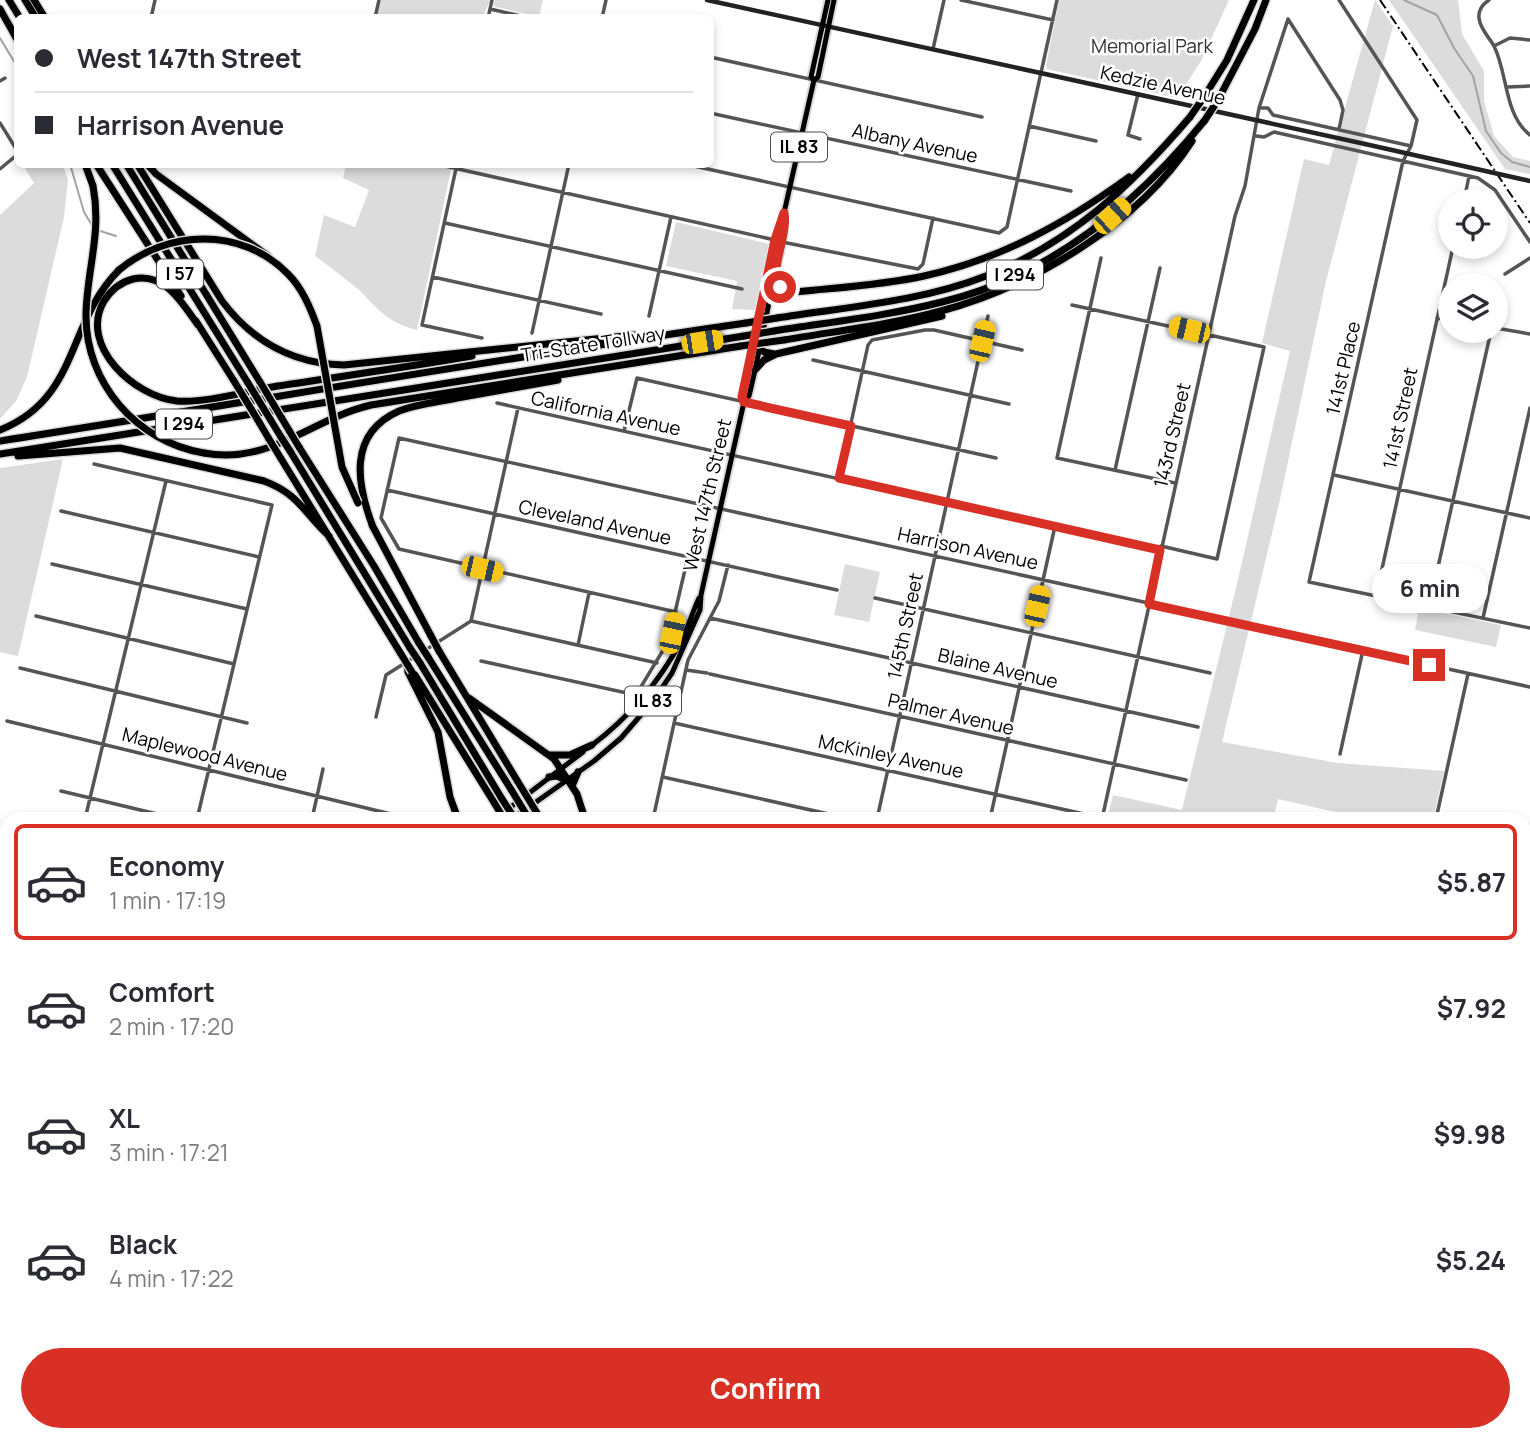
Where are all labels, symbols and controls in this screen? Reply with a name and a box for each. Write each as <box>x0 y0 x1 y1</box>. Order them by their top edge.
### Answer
park label: Memorial Park <box>1091 33 1214 59</box>
text: West 147th Street <box>77 40 302 76</box>
street label: Kedzie Avenue <box>1098 59 1228 111</box>
text: Harrison Avenue <box>77 107 284 143</box>
street label: Albany Avenue <box>850 117 980 169</box>
road number: IL 83 <box>771 132 827 162</box>
map controls <box>1438 189 1508 343</box>
button: locate <box>1438 189 1508 259</box>
car <box>1090 194 1135 238</box>
road number: I 57 <box>157 260 203 288</box>
road number: I 294 <box>987 260 1043 290</box>
route start <box>764 271 796 303</box>
button: layers <box>1438 273 1508 343</box>
car <box>1167 315 1212 345</box>
car <box>968 318 997 364</box>
street label: 141st Place <box>1320 319 1366 417</box>
street label: Tri-State Tollway <box>519 320 667 368</box>
car <box>680 328 725 356</box>
street label: 141st Street <box>1377 365 1423 471</box>
street label: 143rd Street <box>1147 380 1197 490</box>
street label: California Avenue <box>529 384 683 442</box>
road number: I 294 <box>156 410 212 438</box>
street label: West 147th Street <box>677 416 737 574</box>
street label: Cleveland Avenue <box>516 493 674 551</box>
street label: Harrison Avenue <box>895 520 1041 576</box>
car <box>460 554 505 584</box>
callout: 6 min <box>1371 564 1487 612</box>
street label: 145th Street <box>881 570 929 682</box>
text: 6 min <box>1400 572 1460 604</box>
car <box>1023 583 1052 629</box>
car <box>658 610 687 656</box>
street label: Blaine Avenue <box>936 642 1060 694</box>
route end <box>1413 649 1445 681</box>
road number: IL 83 <box>625 686 681 716</box>
street label: Palmer Avenue <box>885 687 1017 741</box>
street label: Maplewood Avenue <box>120 721 290 787</box>
street label: McKinley Avenue <box>816 728 966 784</box>
text: Economy <box>109 848 224 884</box>
icon: car <box>25 851 88 914</box>
text: $5.87 <box>1437 864 1506 900</box>
text: 1 min · 17:19 <box>109 884 226 916</box>
text: Comfort <box>109 974 215 1010</box>
icon: car <box>25 977 88 1040</box>
text: $7.92 <box>1437 990 1506 1026</box>
text: 2 min · 17:20 <box>109 1010 234 1042</box>
text: XL <box>109 1100 140 1136</box>
icon: car <box>25 1103 88 1166</box>
text: $9.98 <box>1434 1116 1506 1152</box>
text: 3 min · 17:21 <box>109 1136 229 1168</box>
text: Black <box>109 1226 177 1262</box>
icon: car <box>25 1229 88 1292</box>
text: $5.24 <box>1436 1242 1506 1278</box>
text: 4 min · 17:22 <box>109 1262 234 1294</box>
button: Confirm <box>21 1348 1510 1428</box>

